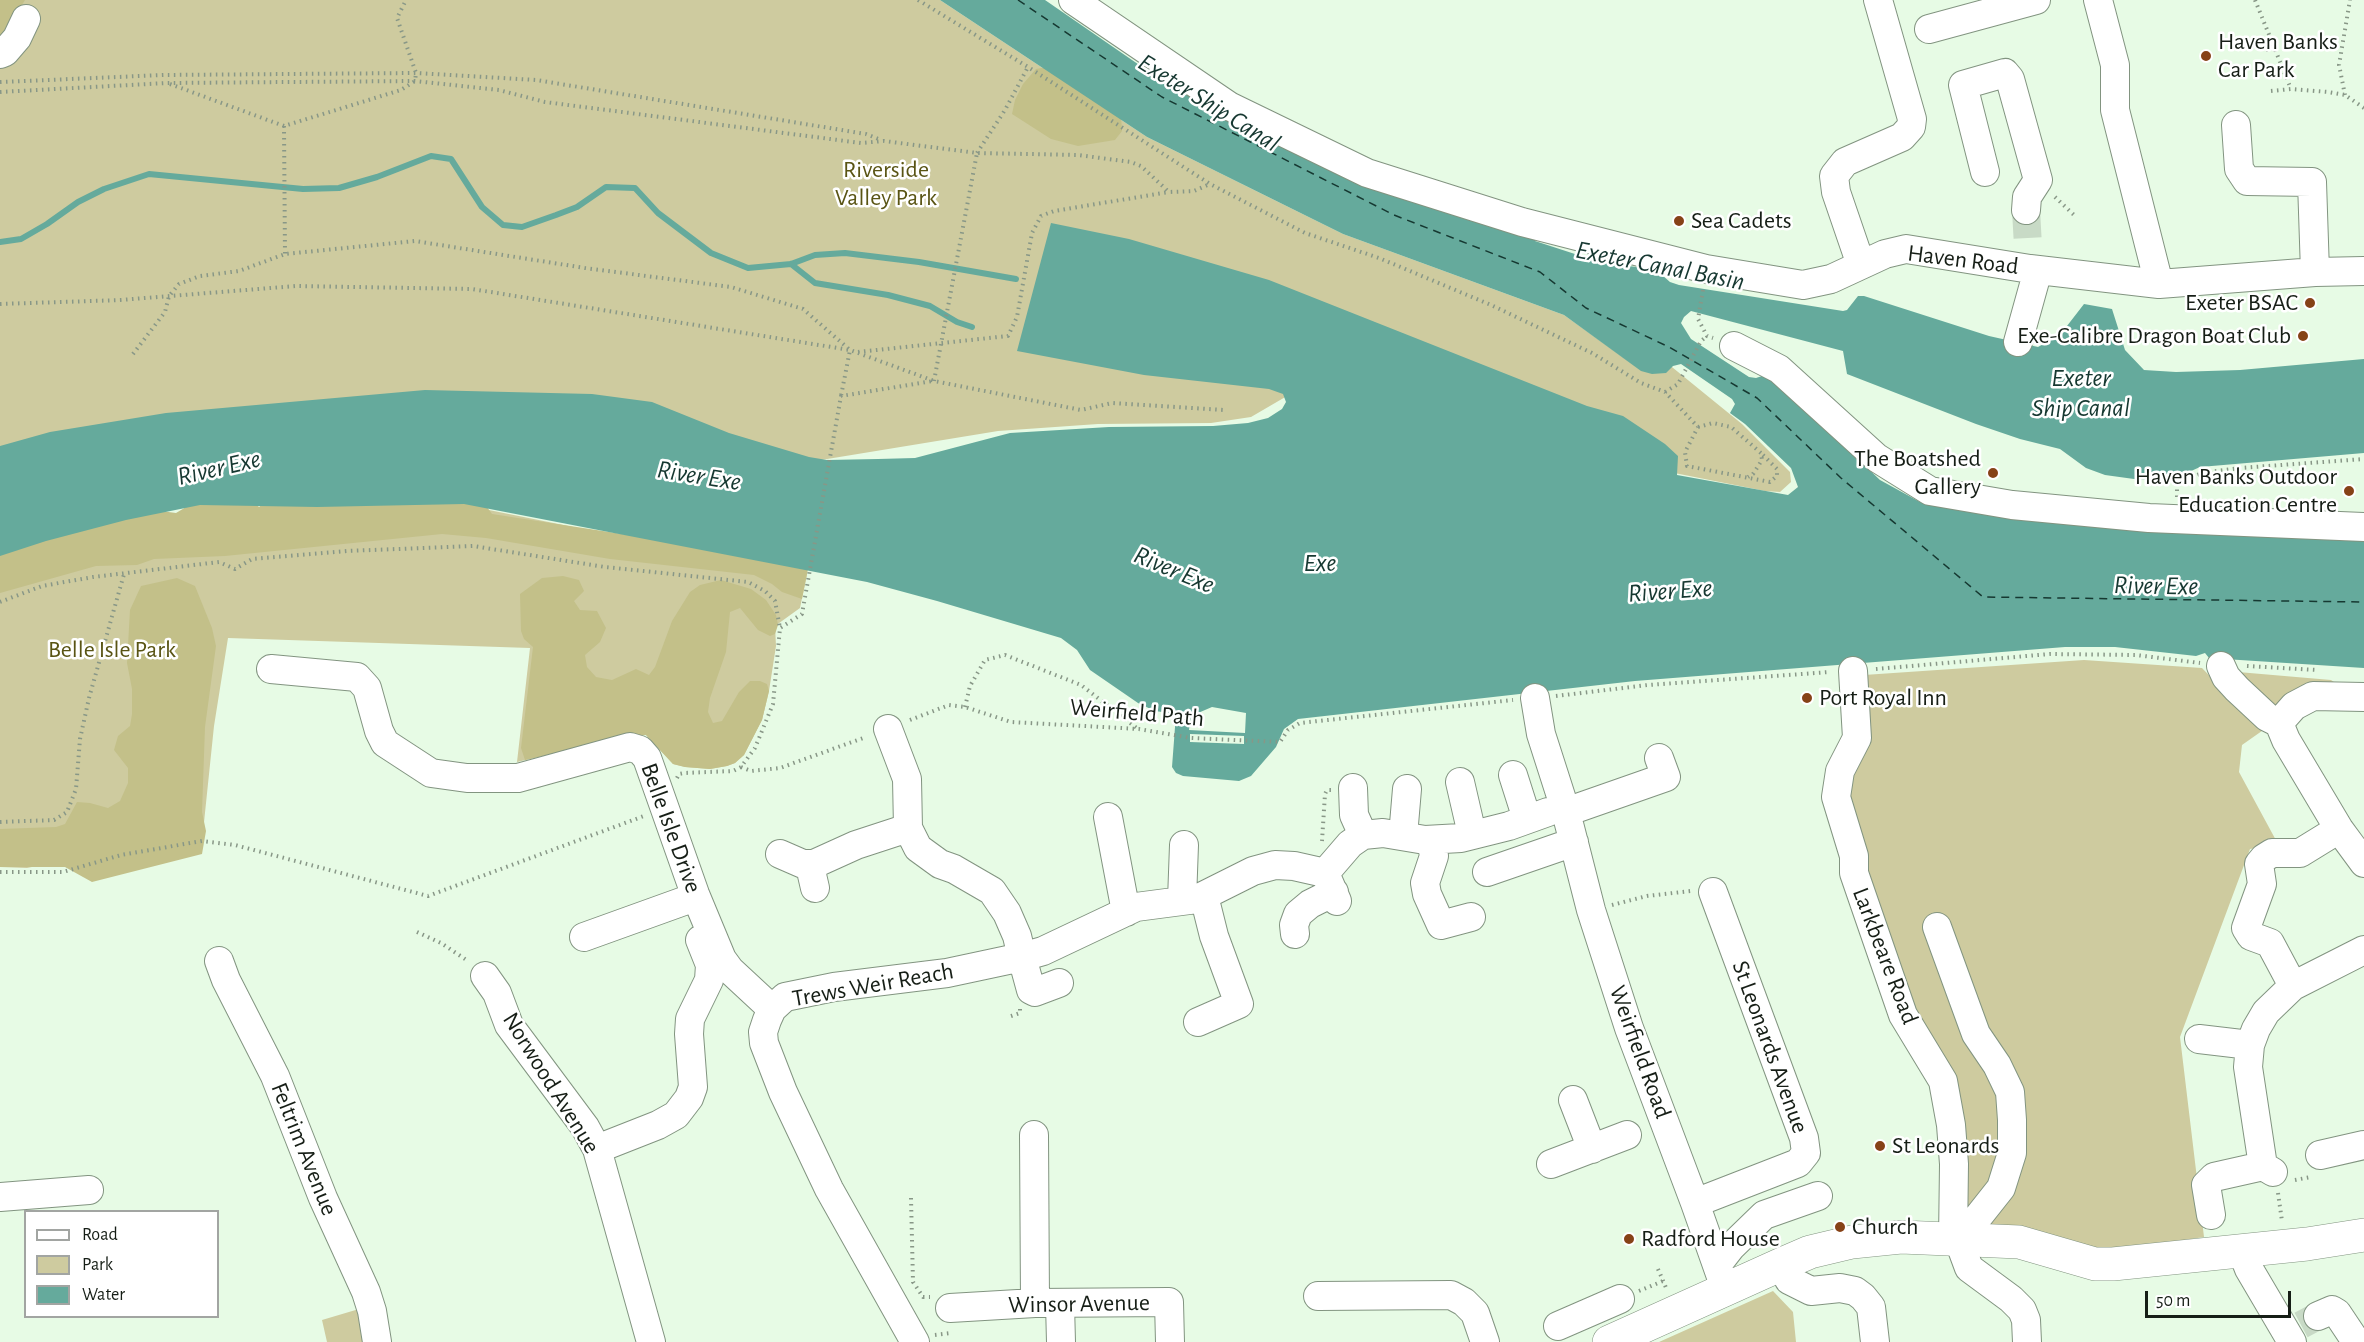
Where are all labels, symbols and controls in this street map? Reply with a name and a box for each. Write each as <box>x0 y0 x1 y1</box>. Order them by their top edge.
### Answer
place label: Haven Banks Car Park <box>2218 28 2338 84</box>
water label: Exeter Ship Canal <box>1132 47 1286 159</box>
marker: Haven Banks Car Park <box>2199 49 2213 63</box>
park label: Riverside Valley Park <box>835 156 937 212</box>
place label: Sea Cadets <box>1691 207 1792 235</box>
marker: Sea Cadets <box>1672 214 1686 228</box>
water label: Exeter Canal Basin <box>1573 234 1747 298</box>
street label: Haven Road <box>1906 239 2020 281</box>
place label: Exeter BSAC <box>2185 289 2298 317</box>
marker: Exeter BSAC <box>2303 296 2317 310</box>
place label: Exe-Calibre Dragon Boat Club <box>2017 322 2291 350</box>
marker: Exe-Calibre Dragon Boat Club <box>2296 329 2310 343</box>
water label: Exeter Ship Canal <box>2032 362 2130 424</box>
water label: River Exe <box>174 443 264 493</box>
place label: The Boatshed Gallery <box>1854 445 1981 501</box>
water label: River Exe <box>655 454 743 498</box>
place label: Haven Banks Outdoor Education Centre <box>2135 463 2337 519</box>
marker: The Boatshed Gallery <box>1986 466 2000 480</box>
marker: Haven Banks Outdoor Education Centre <box>2342 484 2356 498</box>
water label: River Exe <box>1129 539 1219 601</box>
water label: Exe <box>1304 547 1336 579</box>
water label: River Exe <box>2113 570 2199 602</box>
water label: River Exe <box>1627 572 1713 610</box>
park label: Belle Isle Park <box>48 636 176 664</box>
place label: Port Royal Inn <box>1819 684 1947 712</box>
marker: Port Royal Inn <box>1800 691 1814 705</box>
street label: Weirfield Path <box>1069 693 1205 733</box>
street label: Belle Isle Drive <box>634 759 708 897</box>
street label: Larkbeare Road <box>1846 883 1924 1029</box>
street label: Trews Weir Reach <box>790 957 956 1013</box>
street label: St Leonards Avenue <box>1725 957 1815 1137</box>
street label: Weirfield Road <box>1603 982 1677 1122</box>
street label: Norwood Avenue <box>496 1007 606 1159</box>
street label: Feltrim Avenue <box>264 1078 344 1220</box>
place label: St Leonards <box>1892 1132 1999 1160</box>
marker: St Leonards <box>1873 1139 1887 1153</box>
legend <box>24 1210 219 1318</box>
place label: Church <box>1852 1213 1918 1241</box>
marker: Church <box>1833 1220 1847 1234</box>
place label: Radford House <box>1641 1225 1780 1253</box>
text: Road <box>82 1226 118 1244</box>
marker: Radford House <box>1622 1232 1636 1246</box>
text: Park <box>82 1256 113 1274</box>
scale bar <box>2148 1279 2294 1317</box>
text: Water <box>82 1286 125 1304</box>
street label: Winsor Avenue <box>1008 1288 1150 1320</box>
text: 50 m <box>2156 1292 2190 1310</box>

